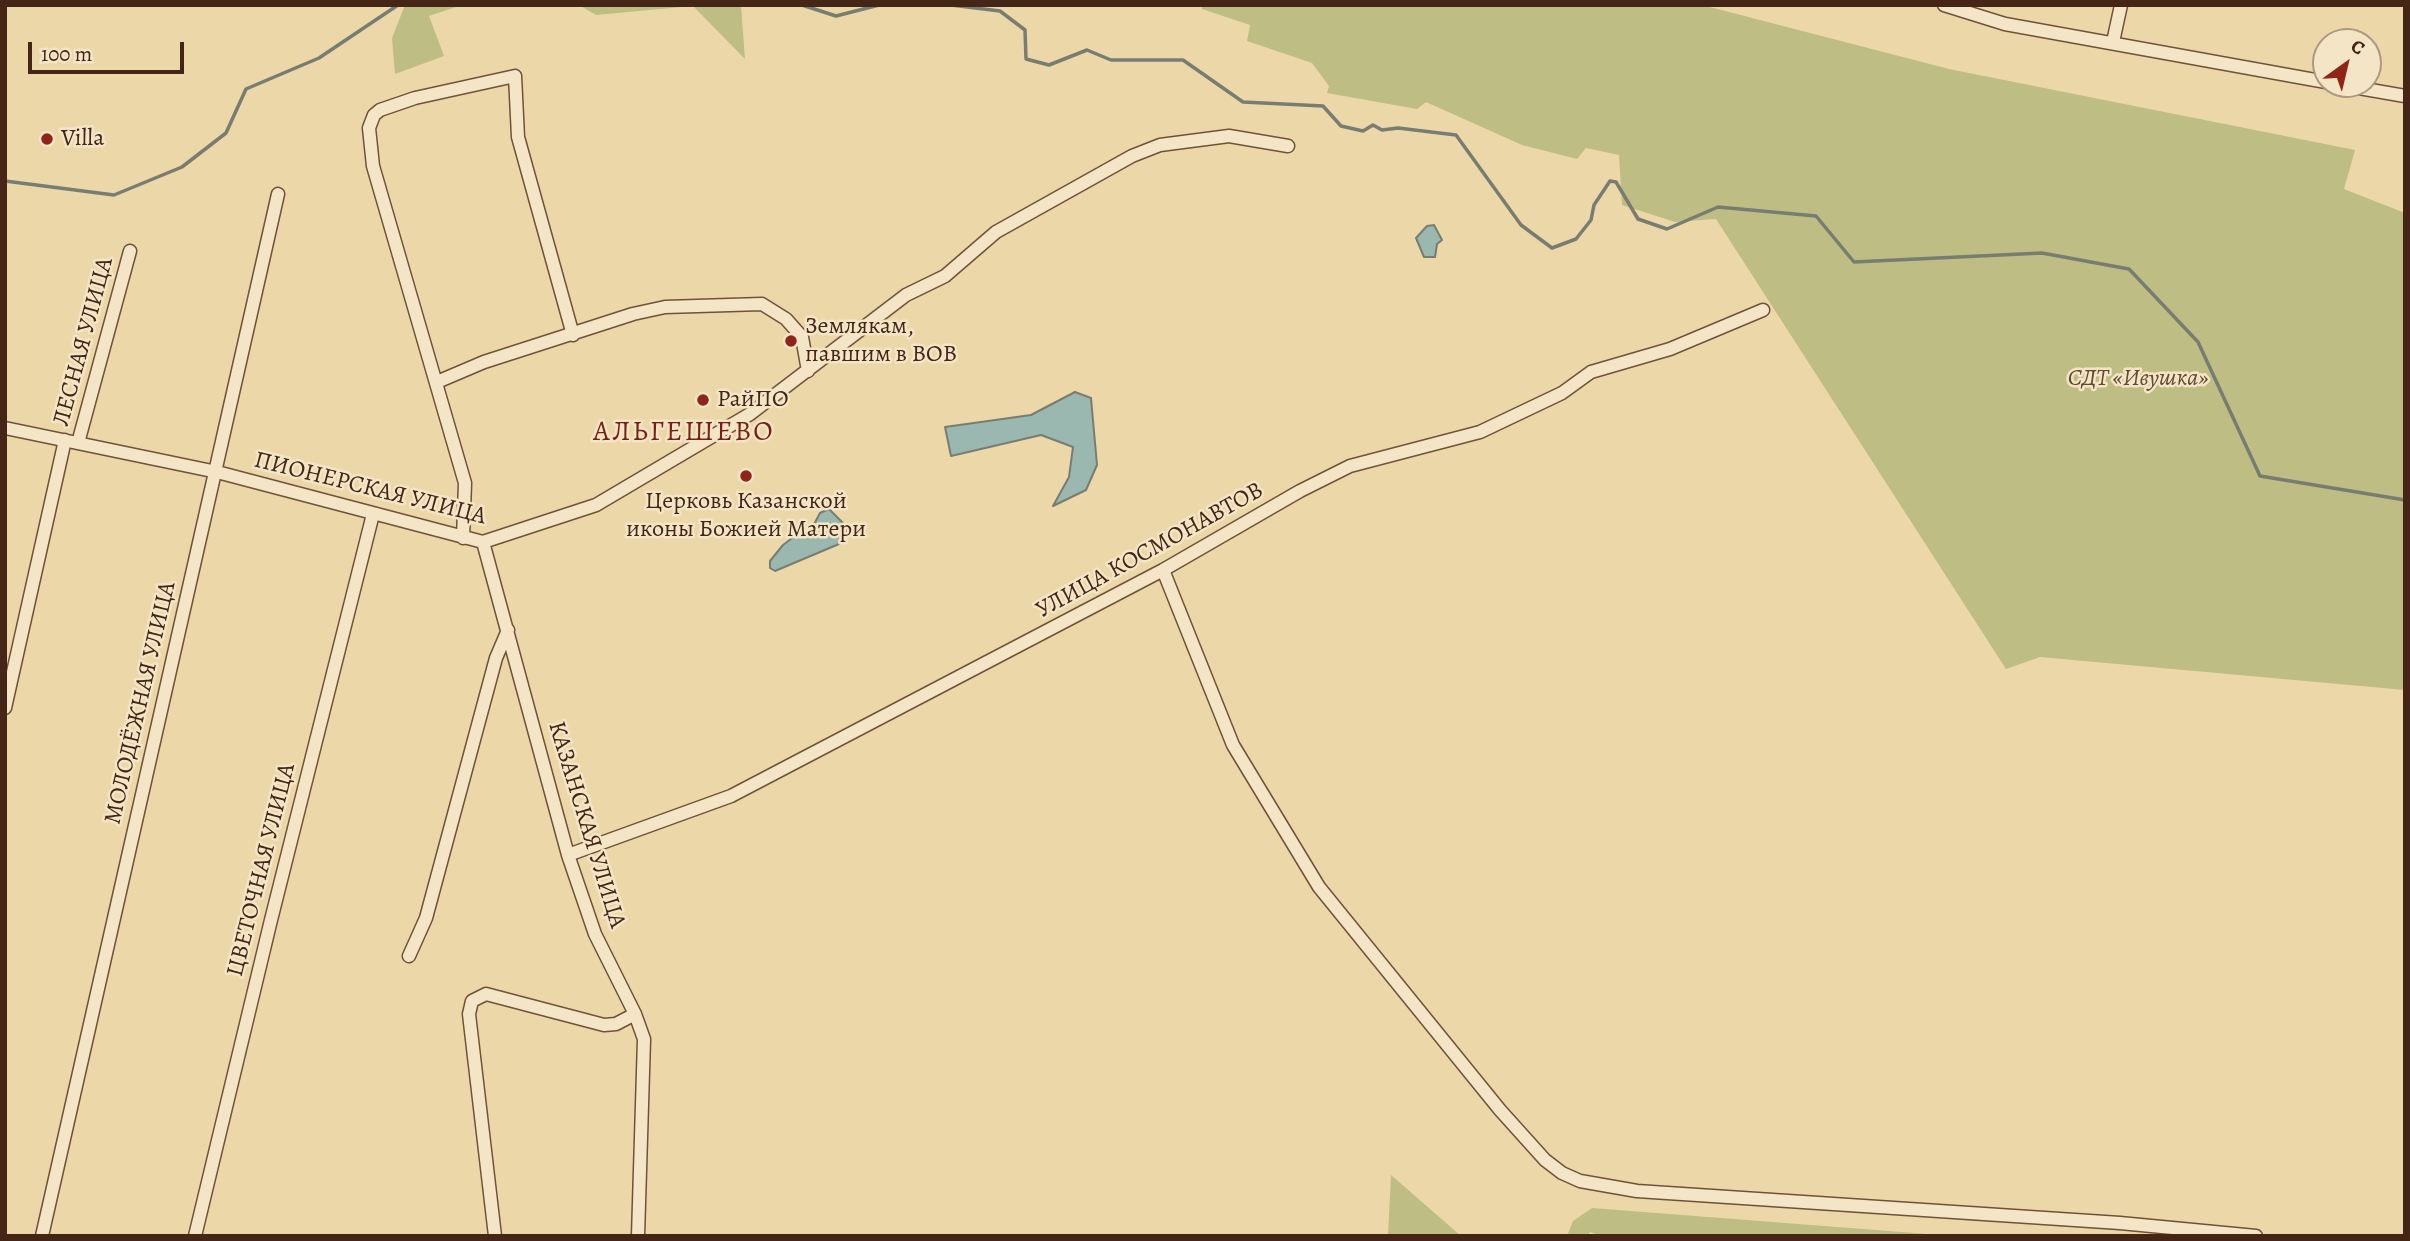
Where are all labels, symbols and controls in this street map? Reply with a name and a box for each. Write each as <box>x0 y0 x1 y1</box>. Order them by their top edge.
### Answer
scale bar <box>32 28 187 72</box>
north arrow <box>2312 28 2382 98</box>
text: С <box>2345 33 2370 61</box>
text: 100 m <box>41 40 92 68</box>
place label: Villa <box>61 125 104 153</box>
marker: Villa <box>39 131 55 147</box>
street label: ЛЕСНАЯ УЛИЦА <box>48 255 120 429</box>
place label: Землякам, павшим в ВОВ <box>805 313 957 369</box>
marker: Землякам, павшим в ВОВ <box>783 333 799 349</box>
park label: СДТ «Ивушка» <box>2068 365 2208 393</box>
place label: РайПО <box>717 386 789 414</box>
marker: РайПО <box>695 392 711 408</box>
district label: АЛЬГЕШЕВО <box>594 416 774 450</box>
street label: ПИОНЕРСКАЯ УЛИЦА <box>251 446 489 532</box>
marker: Церковь Казанской иконы Божией Матери <box>738 468 754 484</box>
street label: УЛИЦА КОСМОНАВТОВ <box>1031 477 1269 625</box>
place label: Церковь Казанской иконы Божией Матери <box>626 488 866 544</box>
street label: МОЛОДЁЖНАЯ УЛИЦА <box>99 579 183 827</box>
street label: КАЗАНСКАЯ УЛИЦА <box>541 718 631 932</box>
street label: ЦВЕТОЧНАЯ УЛИЦА <box>222 761 302 979</box>

